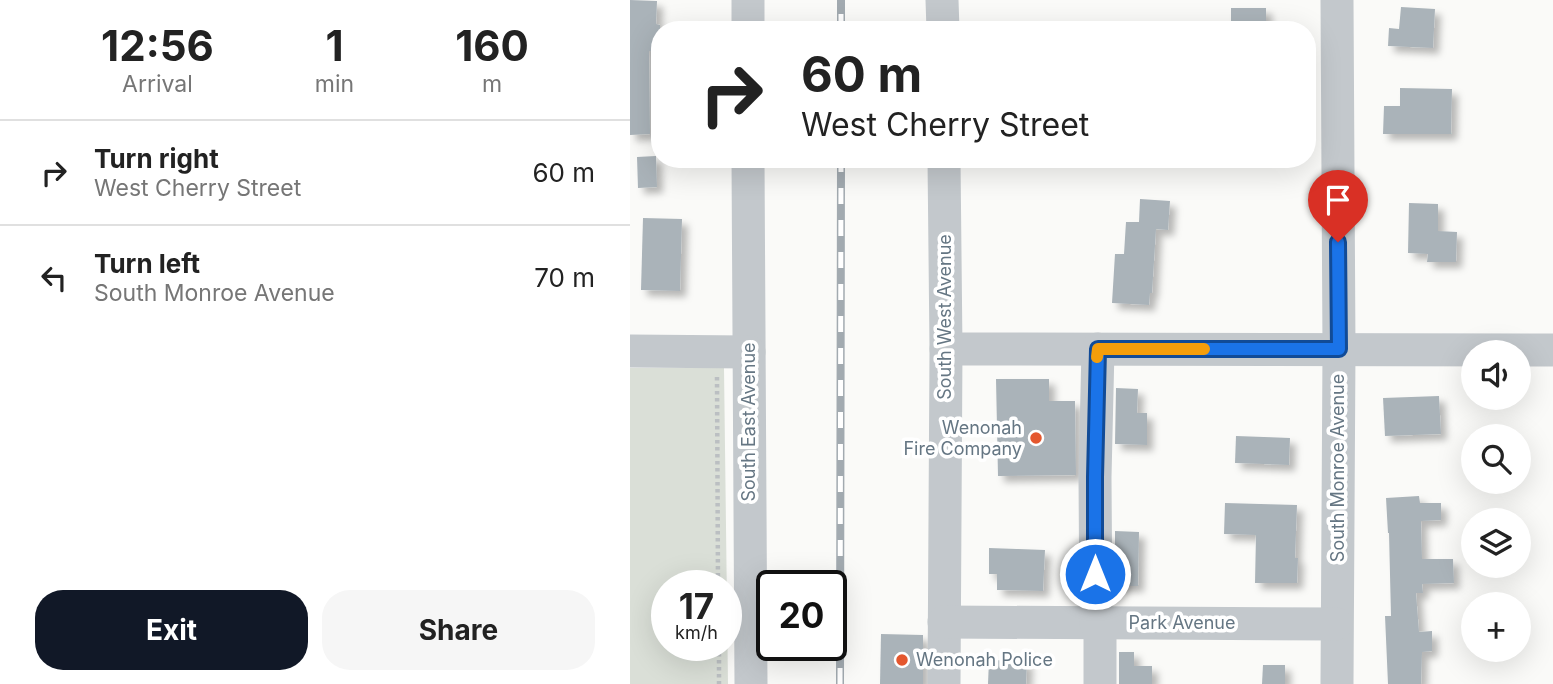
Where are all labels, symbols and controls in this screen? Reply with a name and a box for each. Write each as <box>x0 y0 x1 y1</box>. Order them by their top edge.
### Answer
text: 12:56 <box>101 20 214 71</box>
text: 1 <box>325 20 344 71</box>
text: 160 <box>455 20 529 71</box>
text: 60 m <box>801 45 922 104</box>
icon: right <box>686 49 777 140</box>
text: Arrival <box>122 70 193 98</box>
text: min <box>315 70 354 98</box>
text: m <box>482 70 502 98</box>
text: West Cherry Street <box>801 105 1089 144</box>
text: Turn right <box>94 143 219 174</box>
icon: right <box>35 154 73 192</box>
text: 60 m <box>532 157 595 188</box>
pin <box>1308 170 1368 242</box>
text: West Cherry Street <box>94 174 301 202</box>
icon: arrive <box>1319 181 1357 219</box>
street label: South West Avenue <box>934 234 955 400</box>
text: Turn left <box>94 248 200 279</box>
icon: left <box>35 259 73 297</box>
text: 70 m <box>534 262 595 293</box>
text: South Monroe Avenue <box>94 279 335 307</box>
map controls <box>1461 340 1531 662</box>
button: sound <box>1461 340 1531 410</box>
street label: South East Avenue <box>738 342 759 502</box>
street label: South Monroe Avenue <box>1327 374 1348 562</box>
place label: Wenonah Fire Company <box>903 417 1022 459</box>
button: search <box>1461 424 1531 494</box>
marker: Wenonah Fire Company <box>1028 430 1044 446</box>
button: layers <box>1461 508 1531 578</box>
position arrow <box>1058 537 1132 611</box>
speed limit sign: 20 <box>756 570 847 661</box>
text: 17 <box>679 585 714 627</box>
button: Exit <box>35 590 308 670</box>
button: Share <box>322 590 595 670</box>
button: + <box>1461 592 1531 662</box>
street label: Park Avenue <box>1129 612 1235 633</box>
text: km/h <box>675 622 718 643</box>
place label: Wenonah Police <box>916 649 1053 670</box>
marker: Wenonah Police <box>894 652 910 668</box>

